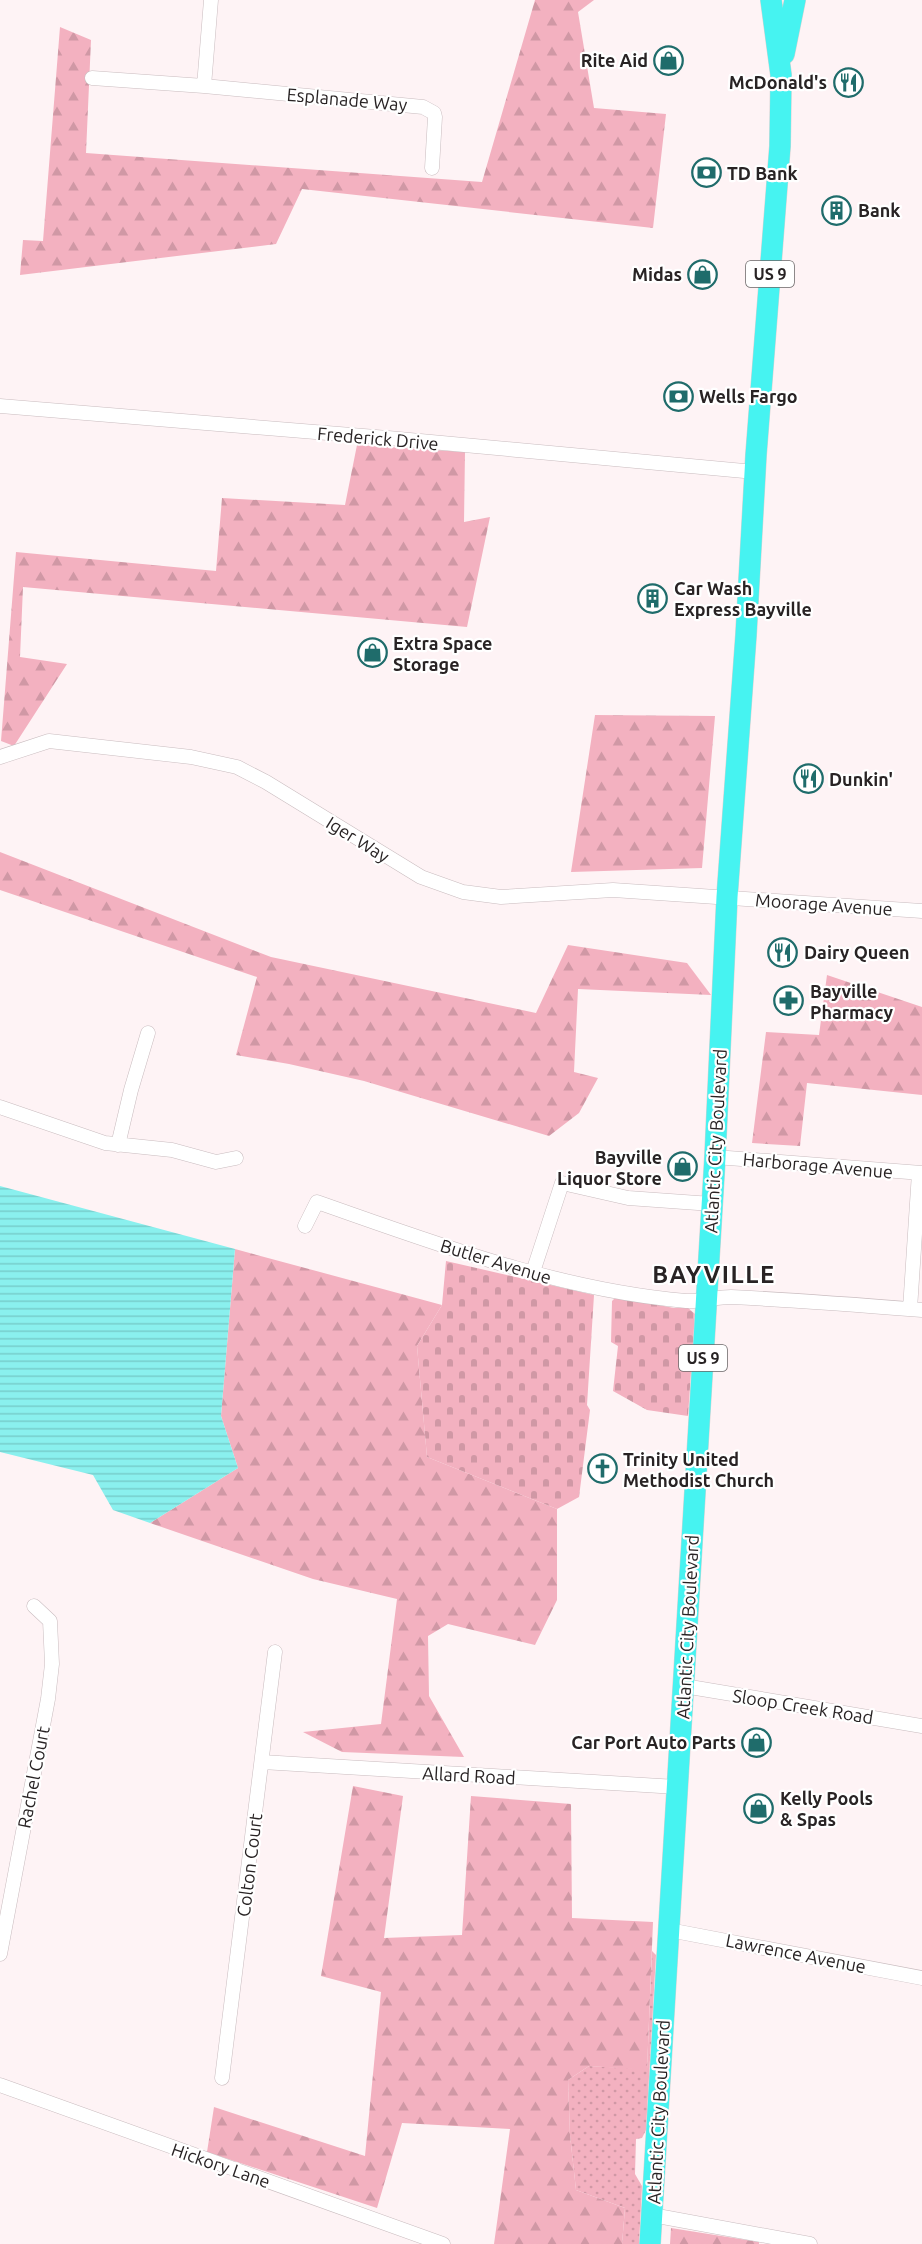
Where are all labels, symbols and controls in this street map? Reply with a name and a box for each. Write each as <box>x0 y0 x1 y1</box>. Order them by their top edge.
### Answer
shop icon: Rite Aid <box>653 44 685 76</box>
place label: Rite Aid <box>581 50 648 70</box>
restaurant icon: McDonald's <box>832 66 864 98</box>
place label: McDonald's <box>729 72 827 92</box>
street label: Esplanade Way <box>286 84 408 114</box>
bank icon: TD Bank <box>690 157 722 189</box>
place label: TD Bank <box>727 163 798 183</box>
building icon: Bank <box>821 194 853 226</box>
place label: Bank <box>858 200 900 220</box>
shop icon: Midas <box>687 258 719 290</box>
road number: US 9 <box>746 261 794 287</box>
place label: Midas <box>632 264 682 284</box>
bank icon: Wells Fargo <box>662 380 694 412</box>
place label: Wells Fargo <box>699 386 798 406</box>
street label: Frederick Drive <box>317 423 439 453</box>
place label: Car Wash Express Bayville <box>674 578 812 619</box>
building icon: Car Wash Express Bayville <box>637 582 669 614</box>
place label: Extra Space Storage <box>393 633 493 674</box>
shop icon: Extra Space Storage <box>356 637 388 669</box>
restaurant icon: Dunkin' <box>792 763 824 795</box>
place label: Dunkin' <box>829 769 893 789</box>
street label: Iger Way <box>323 812 393 866</box>
street label: Moorage Avenue <box>755 889 893 919</box>
restaurant icon: Dairy Queen <box>767 936 799 968</box>
place label: Dairy Queen <box>804 942 910 962</box>
place label: Bayville Pharmacy <box>810 981 893 1022</box>
pharmacy icon: Bayville Pharmacy <box>773 985 805 1017</box>
street label: Atlantic City Boulevard <box>700 1048 730 1234</box>
place label: Bayville Liquor Store <box>557 1147 662 1188</box>
street label: Harborage Avenue <box>742 1148 894 1182</box>
shop icon: Bayville Liquor Store <box>667 1151 699 1183</box>
street label: Butler Avenue <box>438 1235 554 1287</box>
district label: BAYVILLE <box>652 1261 776 1288</box>
road number: US 9 <box>679 1345 727 1371</box>
place label: Trinity United Methodist Church <box>623 1449 774 1490</box>
church icon: Trinity United Methodist Church <box>586 1453 618 1485</box>
street label: Atlantic City Boulevard <box>672 1534 702 1720</box>
street label: Sloop Creek Road <box>731 1685 875 1727</box>
street label: Rachel Court <box>13 1724 53 1830</box>
shop icon: Car Port Auto Parts <box>741 1726 773 1758</box>
place label: Car Port Auto Parts <box>571 1732 736 1752</box>
street label: Allard Road <box>422 1763 516 1787</box>
place label: Kelly Pools & Spas <box>780 1788 873 1829</box>
shop icon: Kelly Pools & Spas <box>743 1792 775 1824</box>
street label: Colton Court <box>233 1812 265 1918</box>
street label: Lawrence Avenue <box>724 1930 868 1976</box>
street label: Atlantic City Boulevard <box>643 2019 673 2205</box>
street label: Hickory Lane <box>169 2139 273 2191</box>

